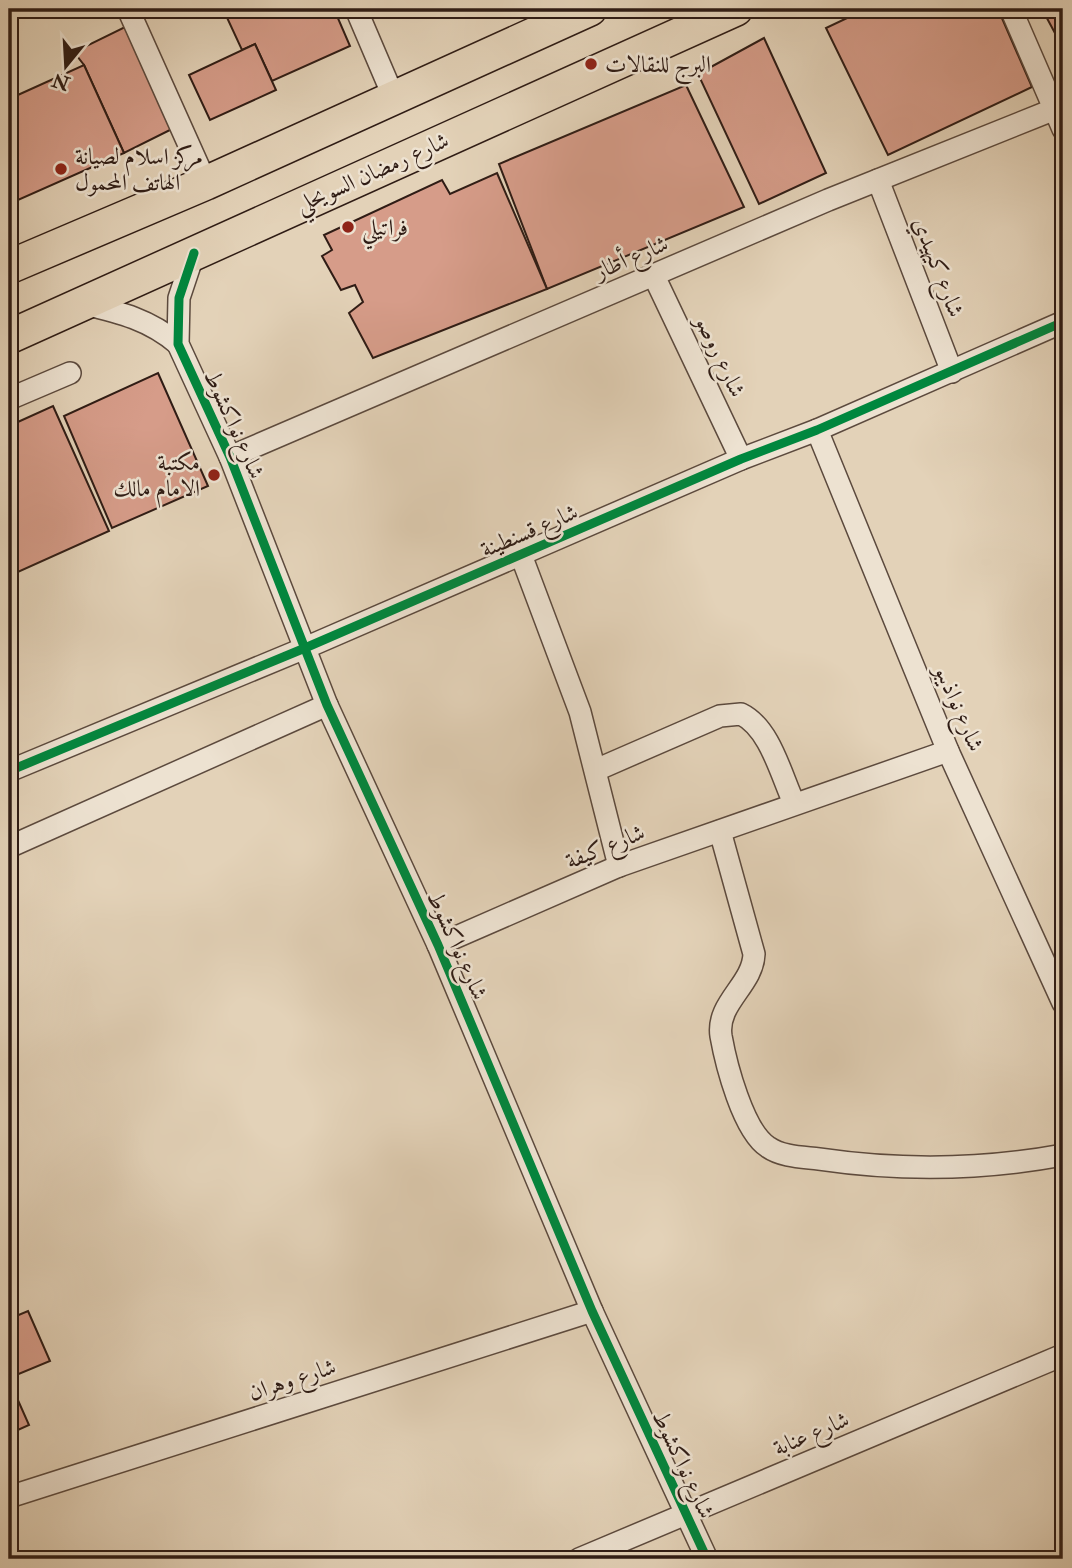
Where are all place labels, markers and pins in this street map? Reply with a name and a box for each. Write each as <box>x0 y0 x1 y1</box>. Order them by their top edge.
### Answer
place label: البرج للنقالات <box>605 50 711 85</box>
marker: البرج للنقالات <box>583 56 599 72</box>
place label: مركز اسلام لصيانة الهاتف المحمول <box>75 142 203 197</box>
marker: مركز اسلام لصيانة الهاتف المحمول <box>53 161 69 177</box>
place label: فراتيلي <box>362 213 408 250</box>
marker: فراتيلي <box>340 219 356 235</box>
place label: مكتبة الامام مالك <box>114 448 200 508</box>
marker: مكتبة الامام مالك <box>206 467 222 483</box>

